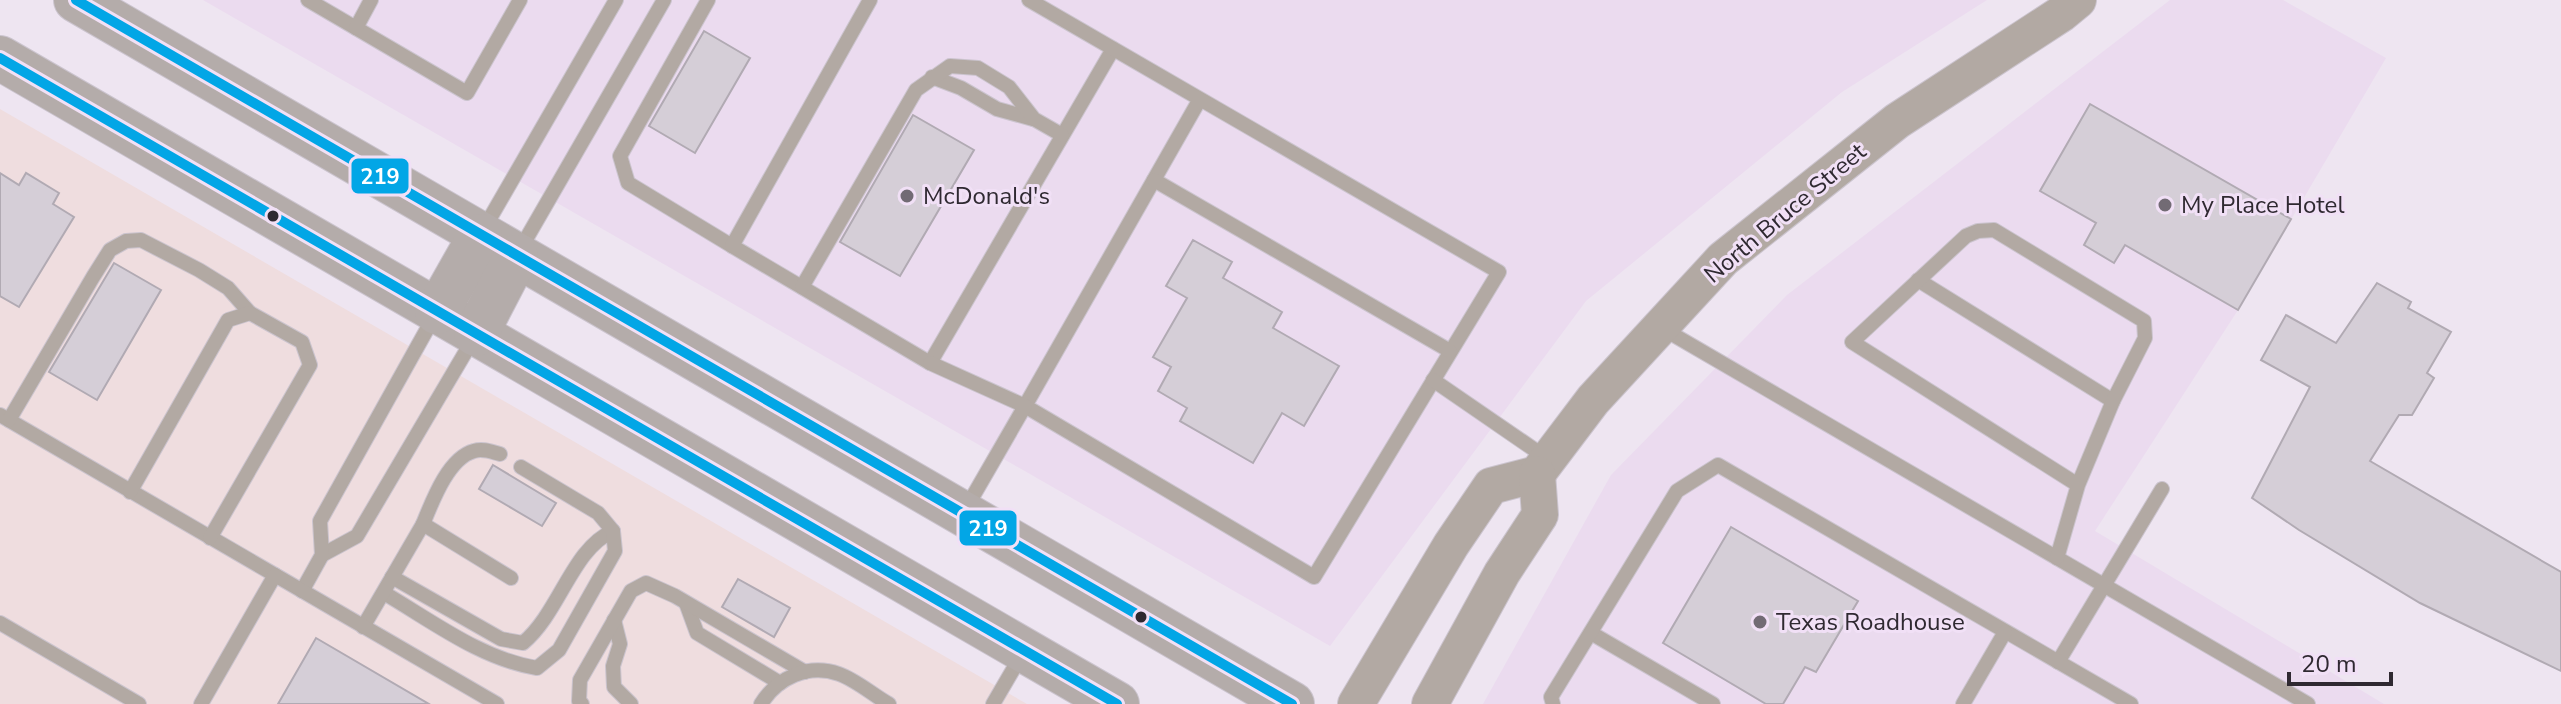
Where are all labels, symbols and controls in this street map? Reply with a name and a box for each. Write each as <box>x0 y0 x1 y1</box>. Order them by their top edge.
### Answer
street label: North Bruce Street <box>1697 135 1873 290</box>
line badge: 219 <box>350 157 410 195</box>
text: 219 <box>360 162 400 192</box>
place label: McDonald's <box>923 180 1050 212</box>
marker: McDonald's <box>898 187 916 205</box>
place label: My Place Hotel <box>2181 189 2345 221</box>
marker: My Place Hotel <box>2156 196 2174 214</box>
unlabelled marker <box>265 208 281 224</box>
line badge: 219 <box>958 509 1018 547</box>
text: 219 <box>968 514 1008 544</box>
place label: Texas Roadhouse <box>1776 606 1965 638</box>
unlabelled marker <box>1133 609 1149 625</box>
marker: Texas Roadhouse <box>1751 613 1769 631</box>
scale bar <box>2289 636 2391 686</box>
text: 20 m <box>2301 648 2357 680</box>

